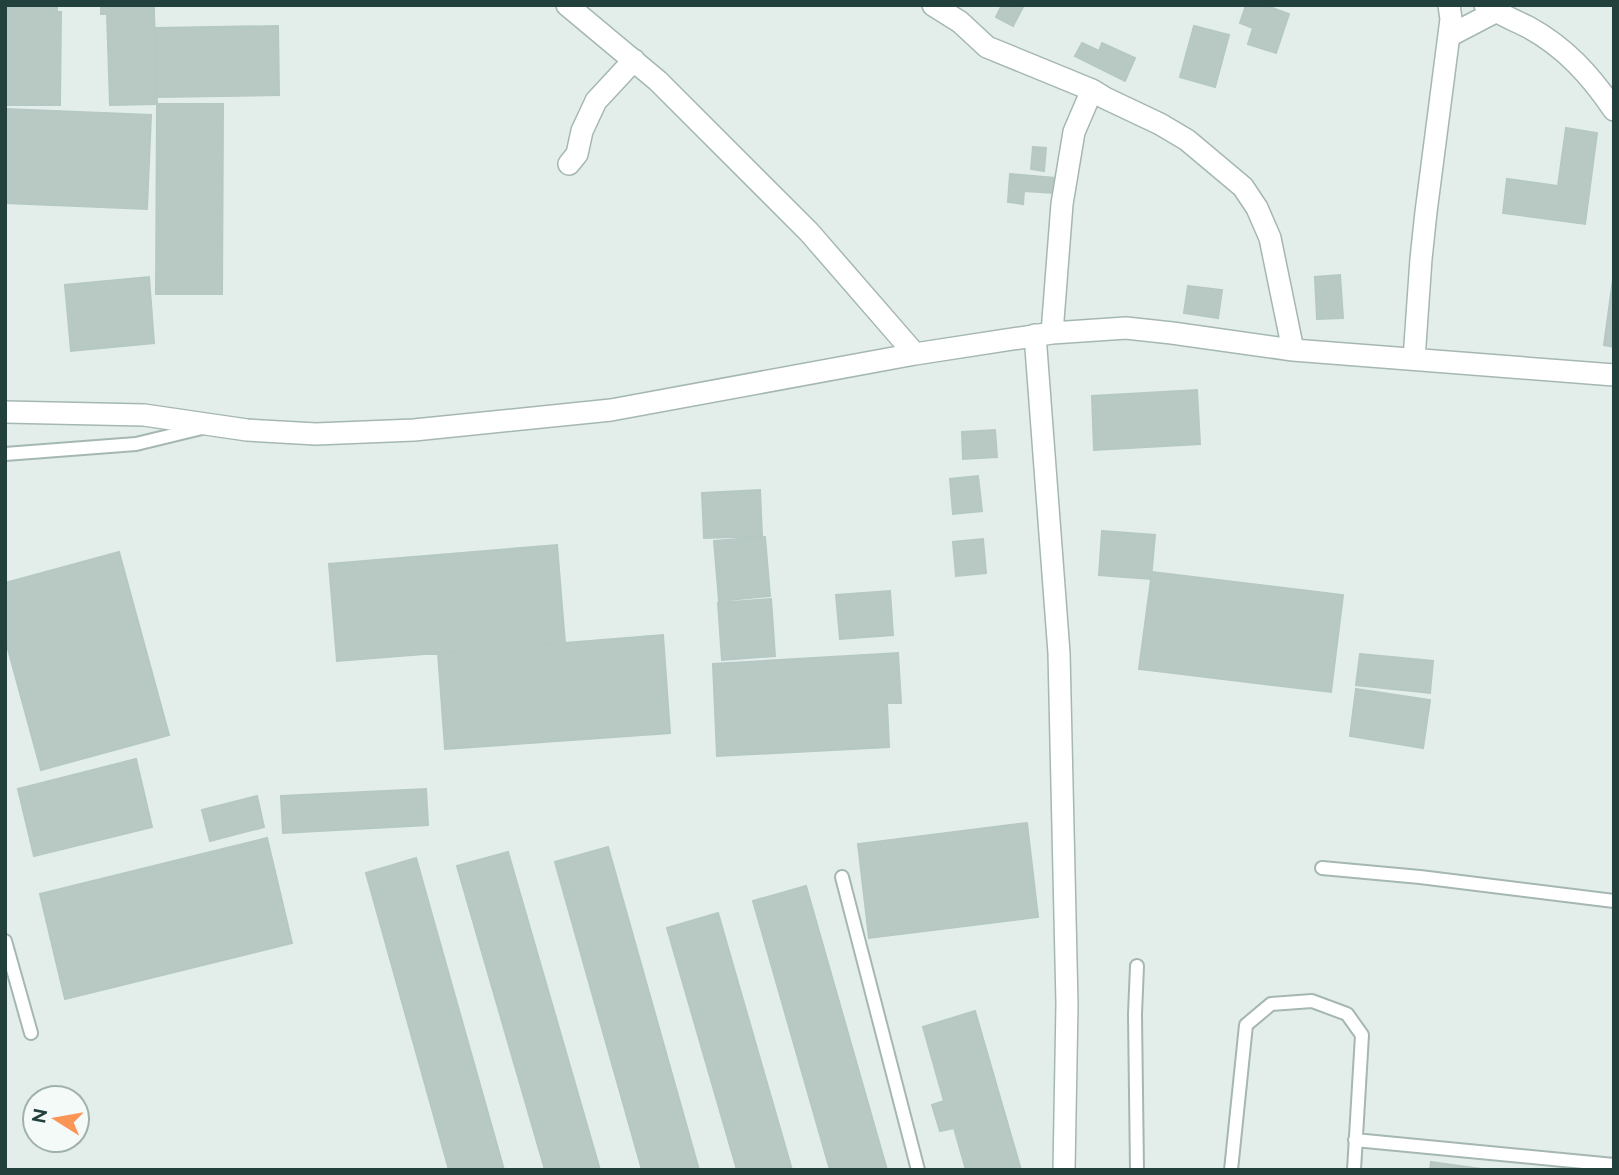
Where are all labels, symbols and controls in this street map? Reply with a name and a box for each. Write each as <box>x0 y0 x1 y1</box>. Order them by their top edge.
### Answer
north arrow <box>21 1084 91 1154</box>
text: N <box>27 1107 51 1125</box>

